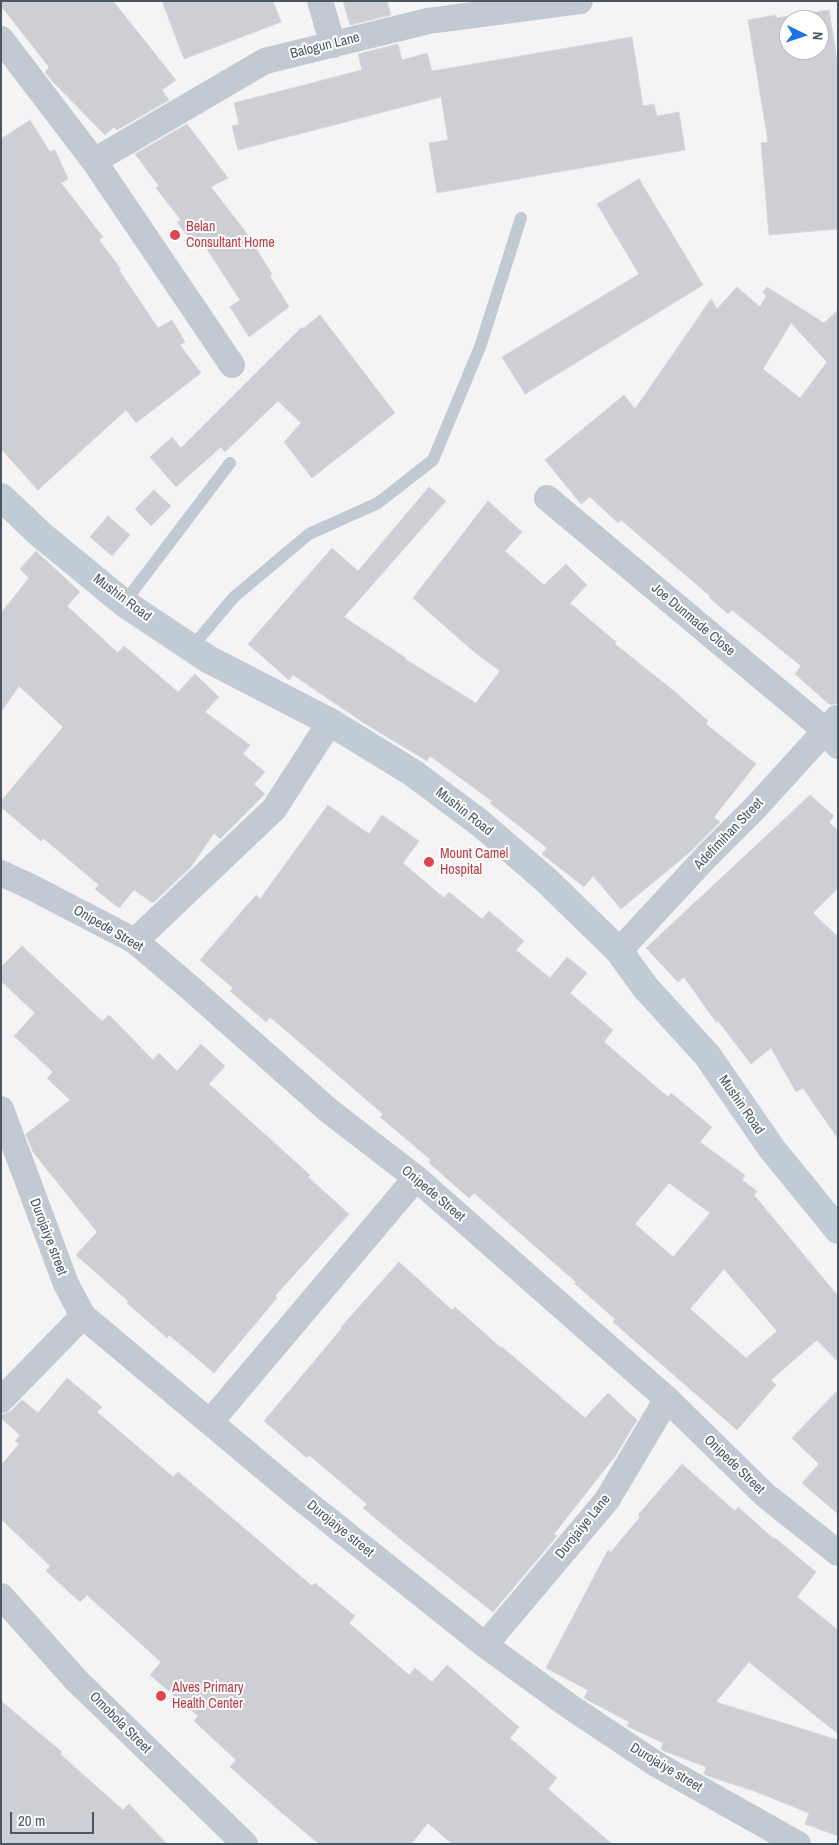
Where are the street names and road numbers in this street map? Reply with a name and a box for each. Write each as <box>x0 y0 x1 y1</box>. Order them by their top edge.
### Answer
street label: Balogun Lane <box>289 29 361 63</box>
street label: Mushin Road <box>90 571 154 625</box>
street label: Joe Dunmade Close <box>648 580 738 660</box>
street label: Mushin Road <box>432 784 496 840</box>
street label: Adefimihan Street <box>691 795 767 873</box>
street label: Onipede Street <box>70 902 146 956</box>
street label: Mushin Road <box>715 1072 767 1138</box>
street label: Onipede Street <box>398 1163 468 1225</box>
street label: Durojaiye street <box>26 1196 70 1278</box>
street label: Onipede Street <box>700 1432 768 1498</box>
street label: Durojaiye Lane <box>552 1491 614 1563</box>
street label: Durojaiye street <box>303 1497 377 1561</box>
street label: Omobola Street <box>86 1689 154 1757</box>
street label: Durojaiye street <box>627 1740 705 1796</box>

